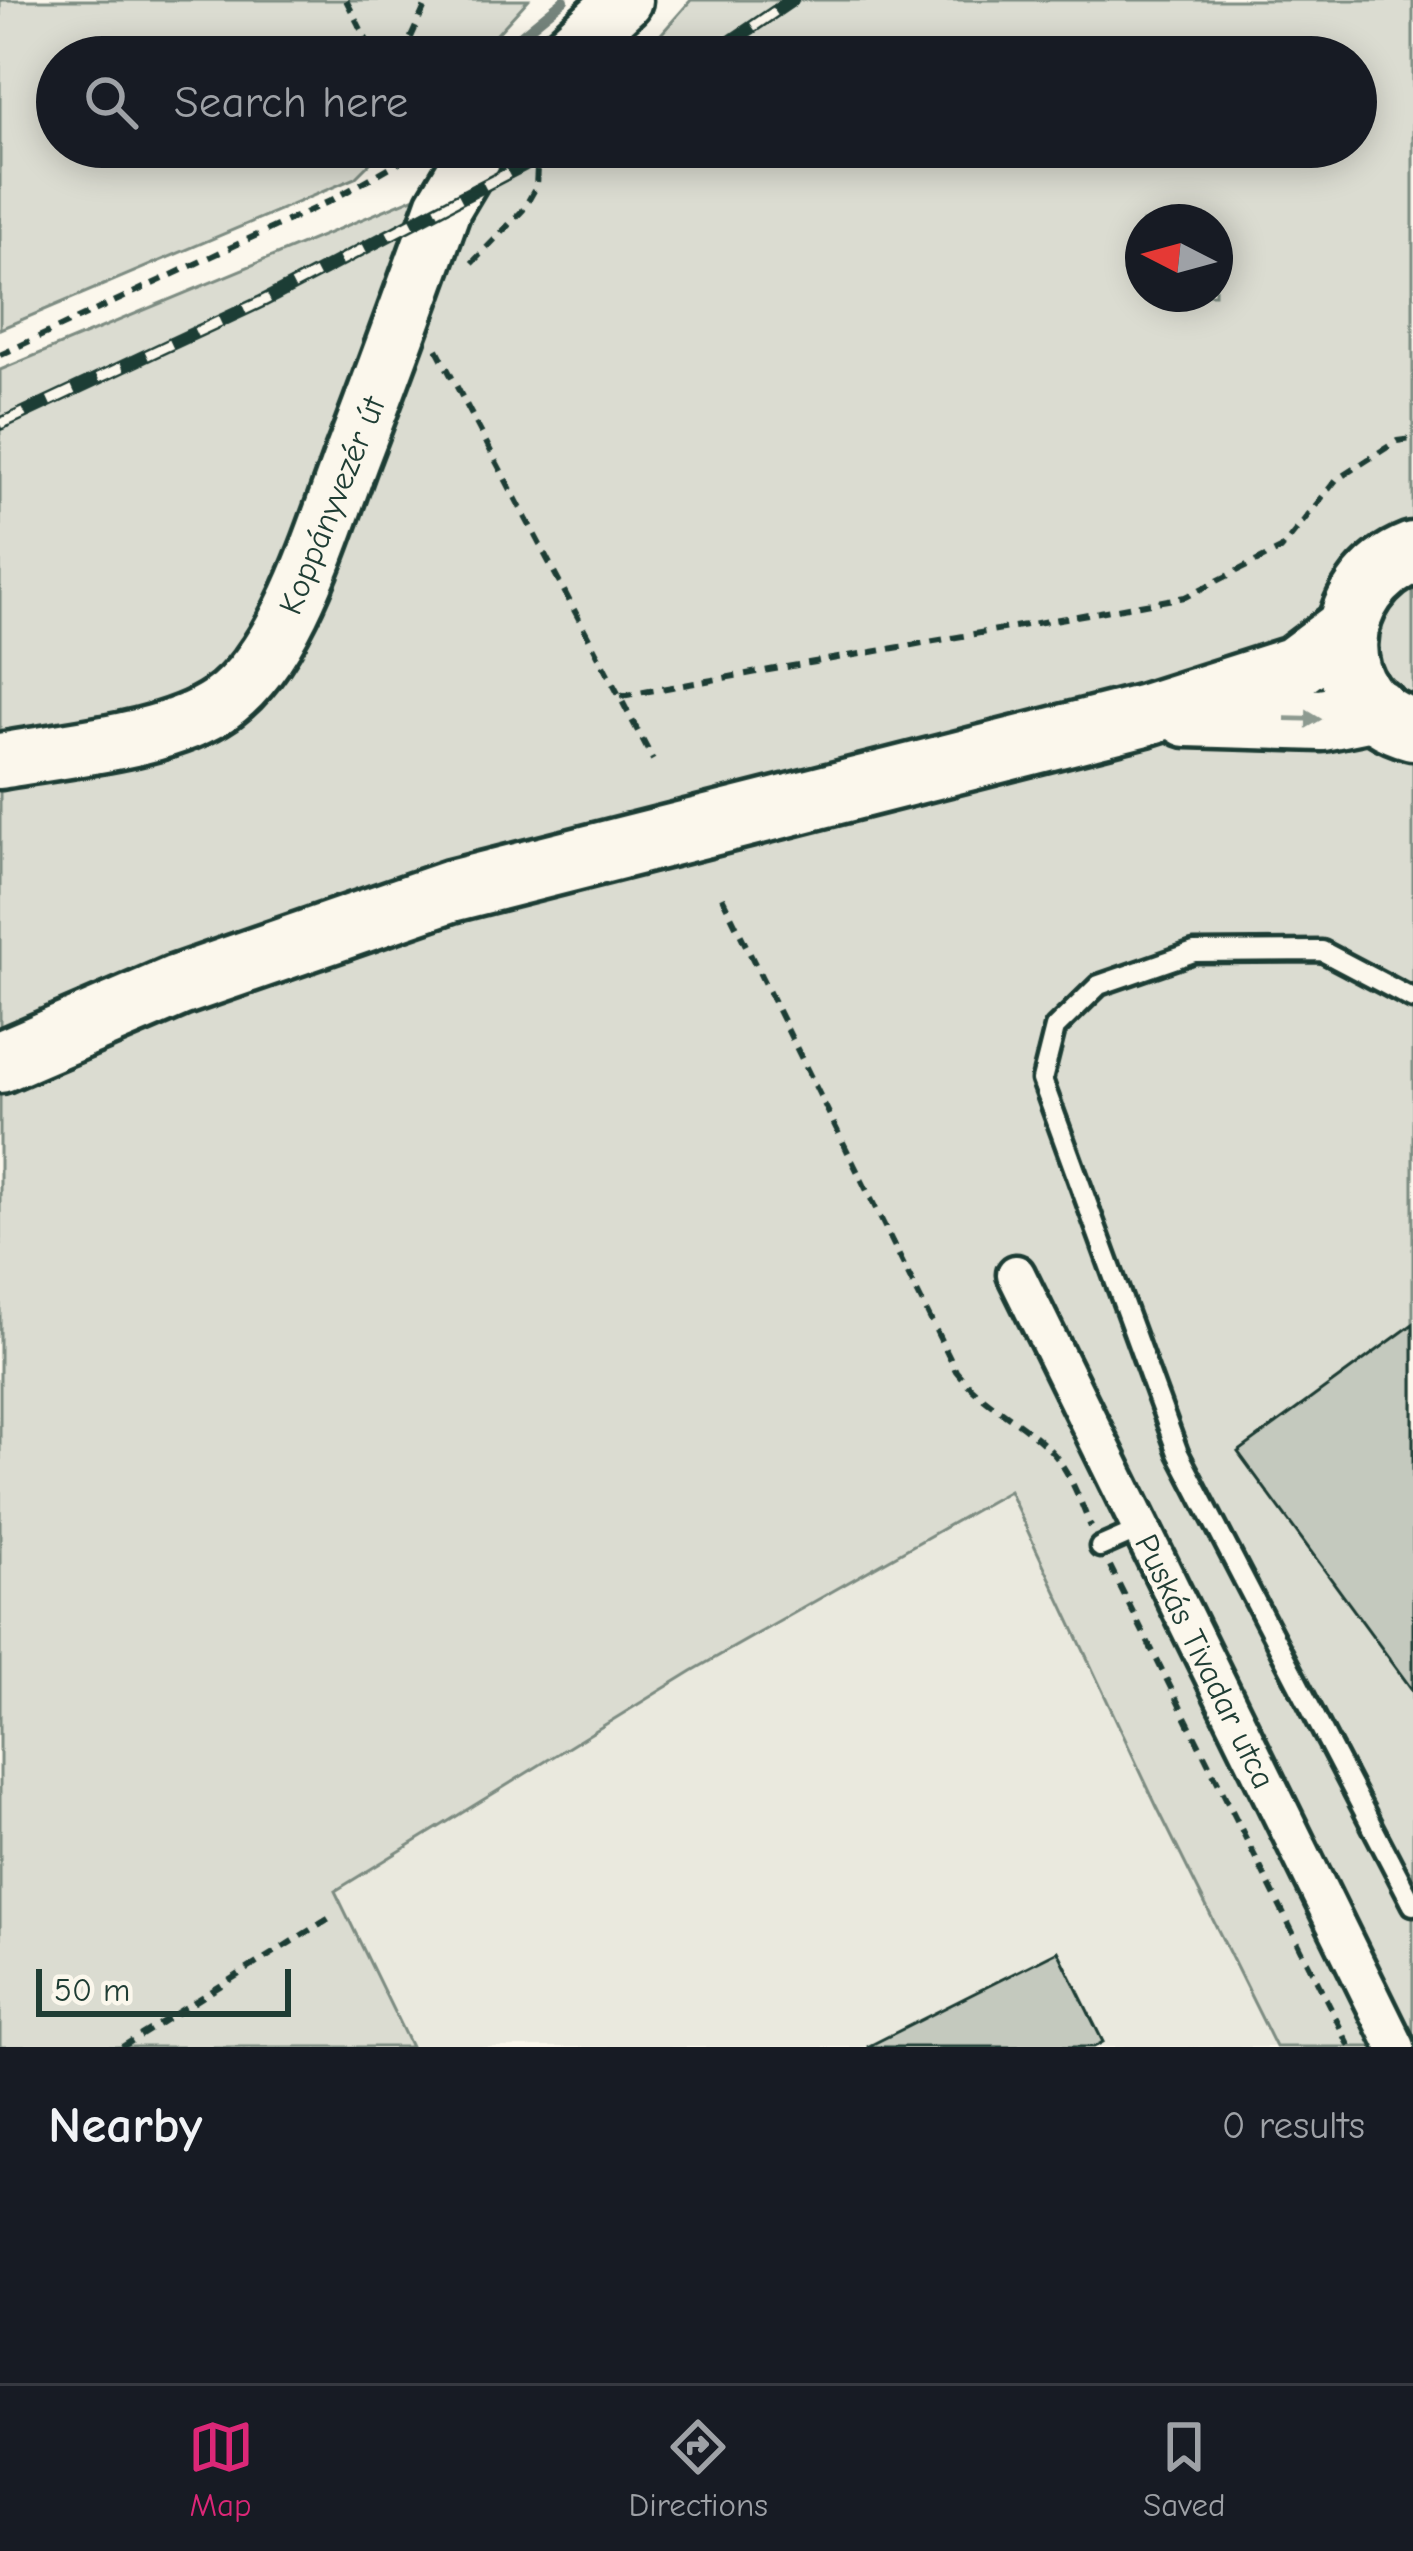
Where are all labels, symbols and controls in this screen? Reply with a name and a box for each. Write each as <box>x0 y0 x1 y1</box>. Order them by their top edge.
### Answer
search box <box>36 36 1377 168</box>
icon: search <box>78 69 144 135</box>
text: Search here <box>174 76 408 128</box>
north arrow <box>1125 204 1233 312</box>
street label: Koppányvezér út <box>271 390 393 620</box>
one-way arrow <box>1285 709 1323 729</box>
street label: Puskás Tivadar utca <box>1127 1528 1283 1795</box>
scale bar <box>36 1963 291 2016</box>
text: 50 m <box>54 1971 130 2009</box>
text: Nearby <box>48 2096 202 2155</box>
text: 0 results <box>1222 2103 1365 2148</box>
tab: Map <box>188 2414 254 2524</box>
tab: Directions <box>629 2414 768 2524</box>
tab: Saved <box>1143 2414 1225 2524</box>

